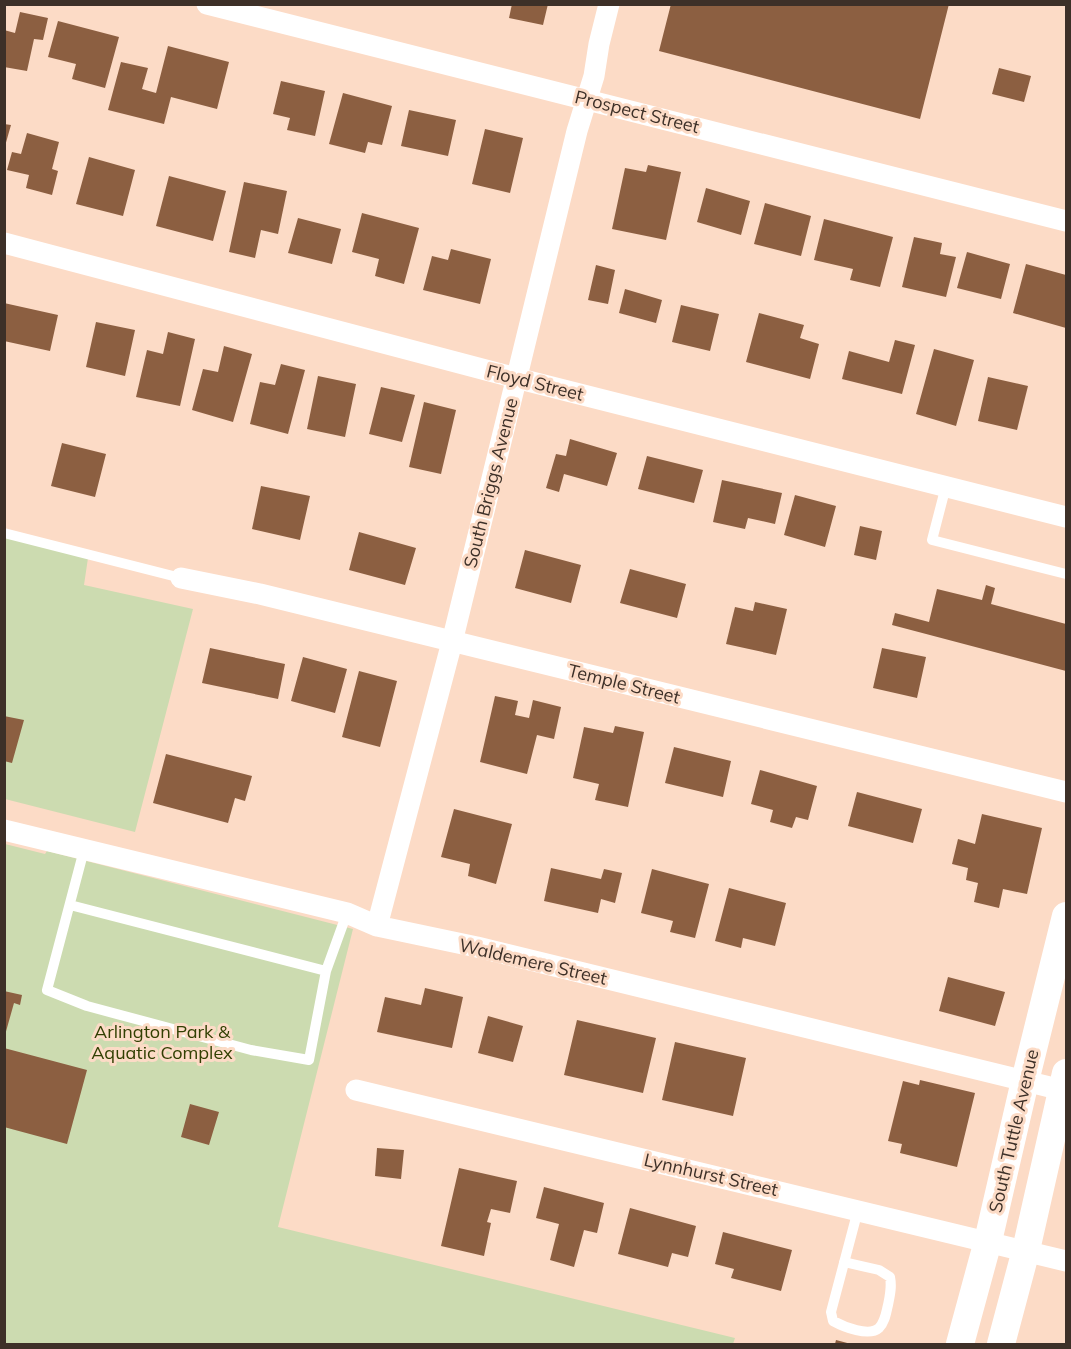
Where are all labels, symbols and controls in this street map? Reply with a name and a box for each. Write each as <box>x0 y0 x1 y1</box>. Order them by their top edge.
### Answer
street label: Prospect Street <box>573 85 702 138</box>
street label: Floyd Street <box>484 359 586 406</box>
street label: South Briggs Avenue <box>458 395 523 570</box>
street label: Temple Street <box>566 659 682 709</box>
street label: Waldemere Street <box>457 933 609 990</box>
park label: Arlington Park & Aquatic Complex <box>91 1020 233 1064</box>
street label: South Tuttle Avenue <box>983 1047 1044 1215</box>
street label: Lynnhurst Street <box>642 1148 780 1201</box>

